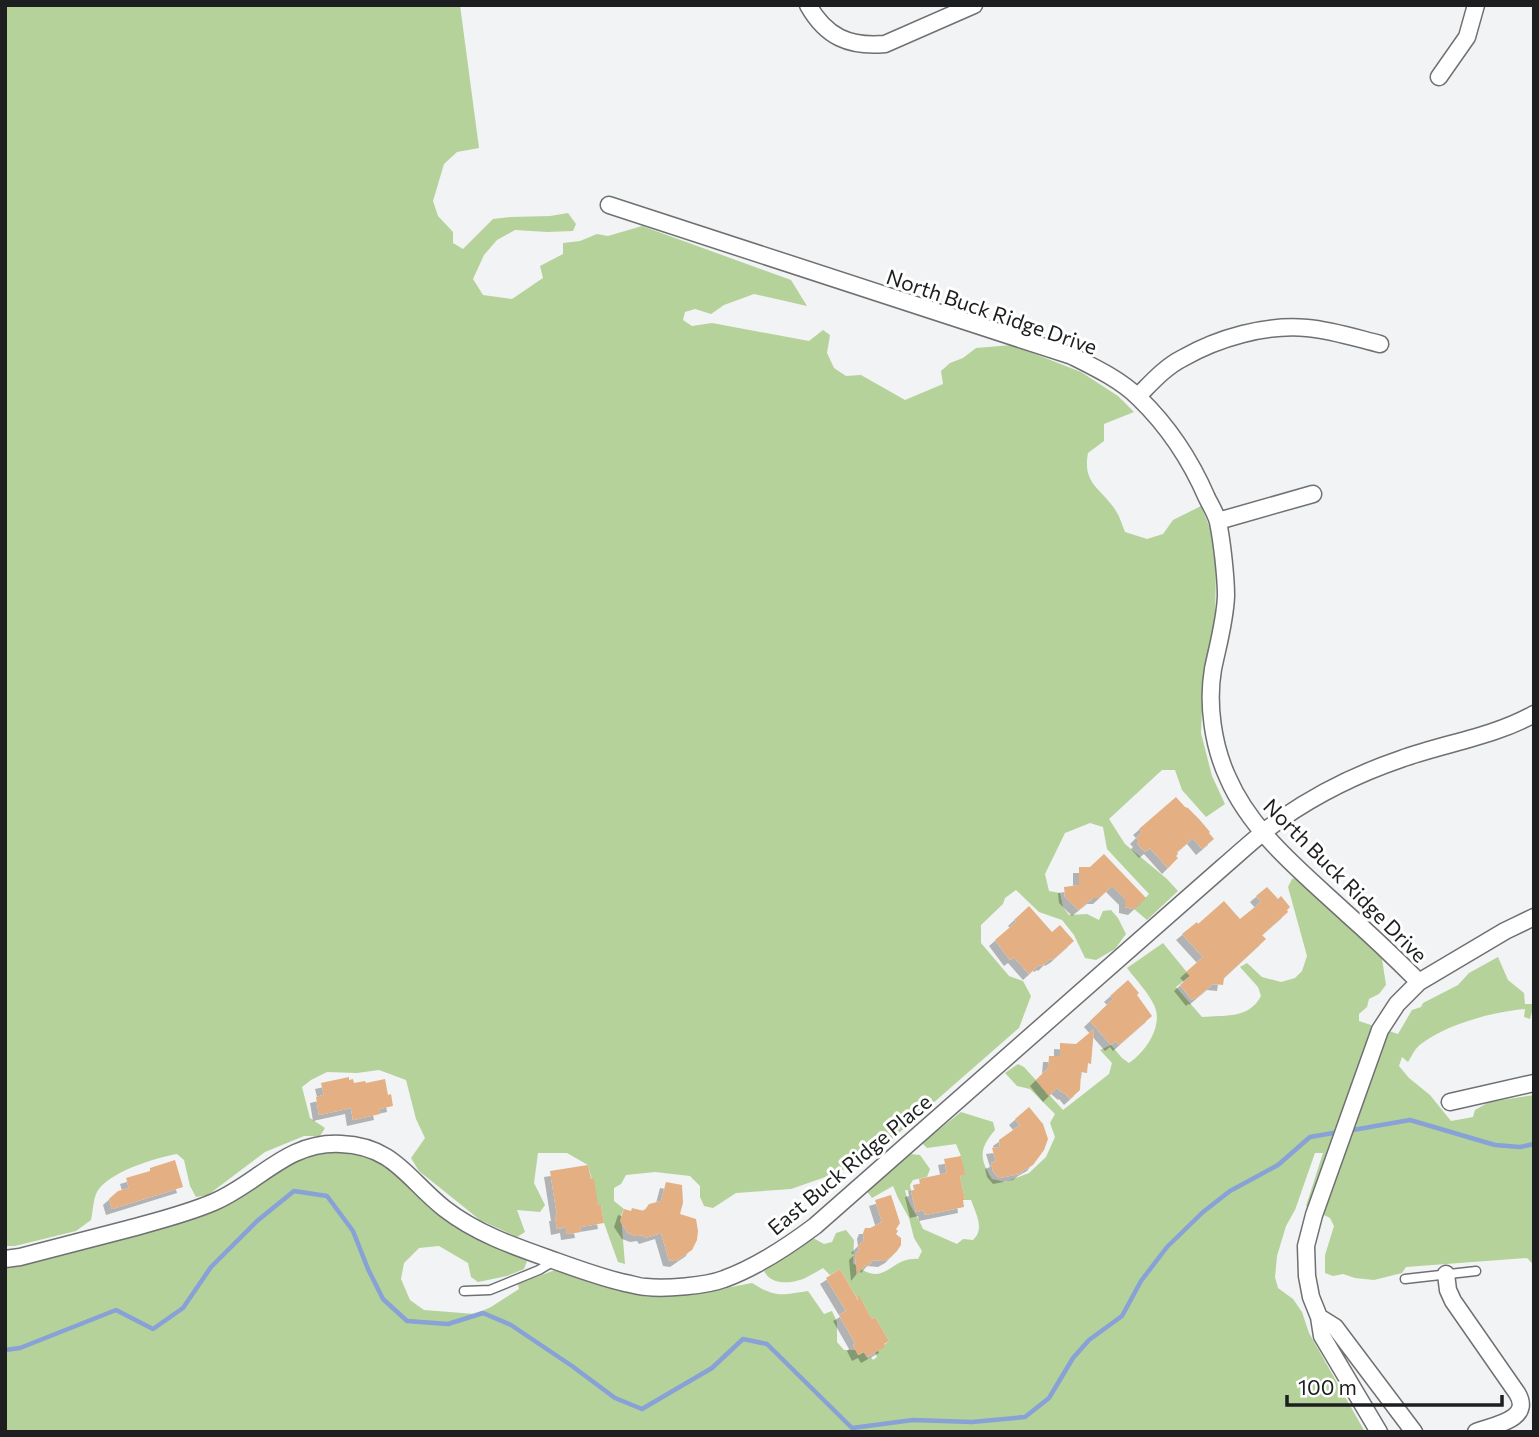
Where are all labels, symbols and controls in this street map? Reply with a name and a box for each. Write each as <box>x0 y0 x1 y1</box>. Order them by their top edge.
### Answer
street label: North Buck Ridge Drive <box>883 263 1101 359</box>
street label: North Buck Ridge Drive <box>1259 793 1433 967</box>
street label: East Buck Ridge Place <box>762 1088 936 1240</box>
scale bar <box>1287 1364 1502 1408</box>
text: 100 m <box>1298 1374 1357 1399</box>

